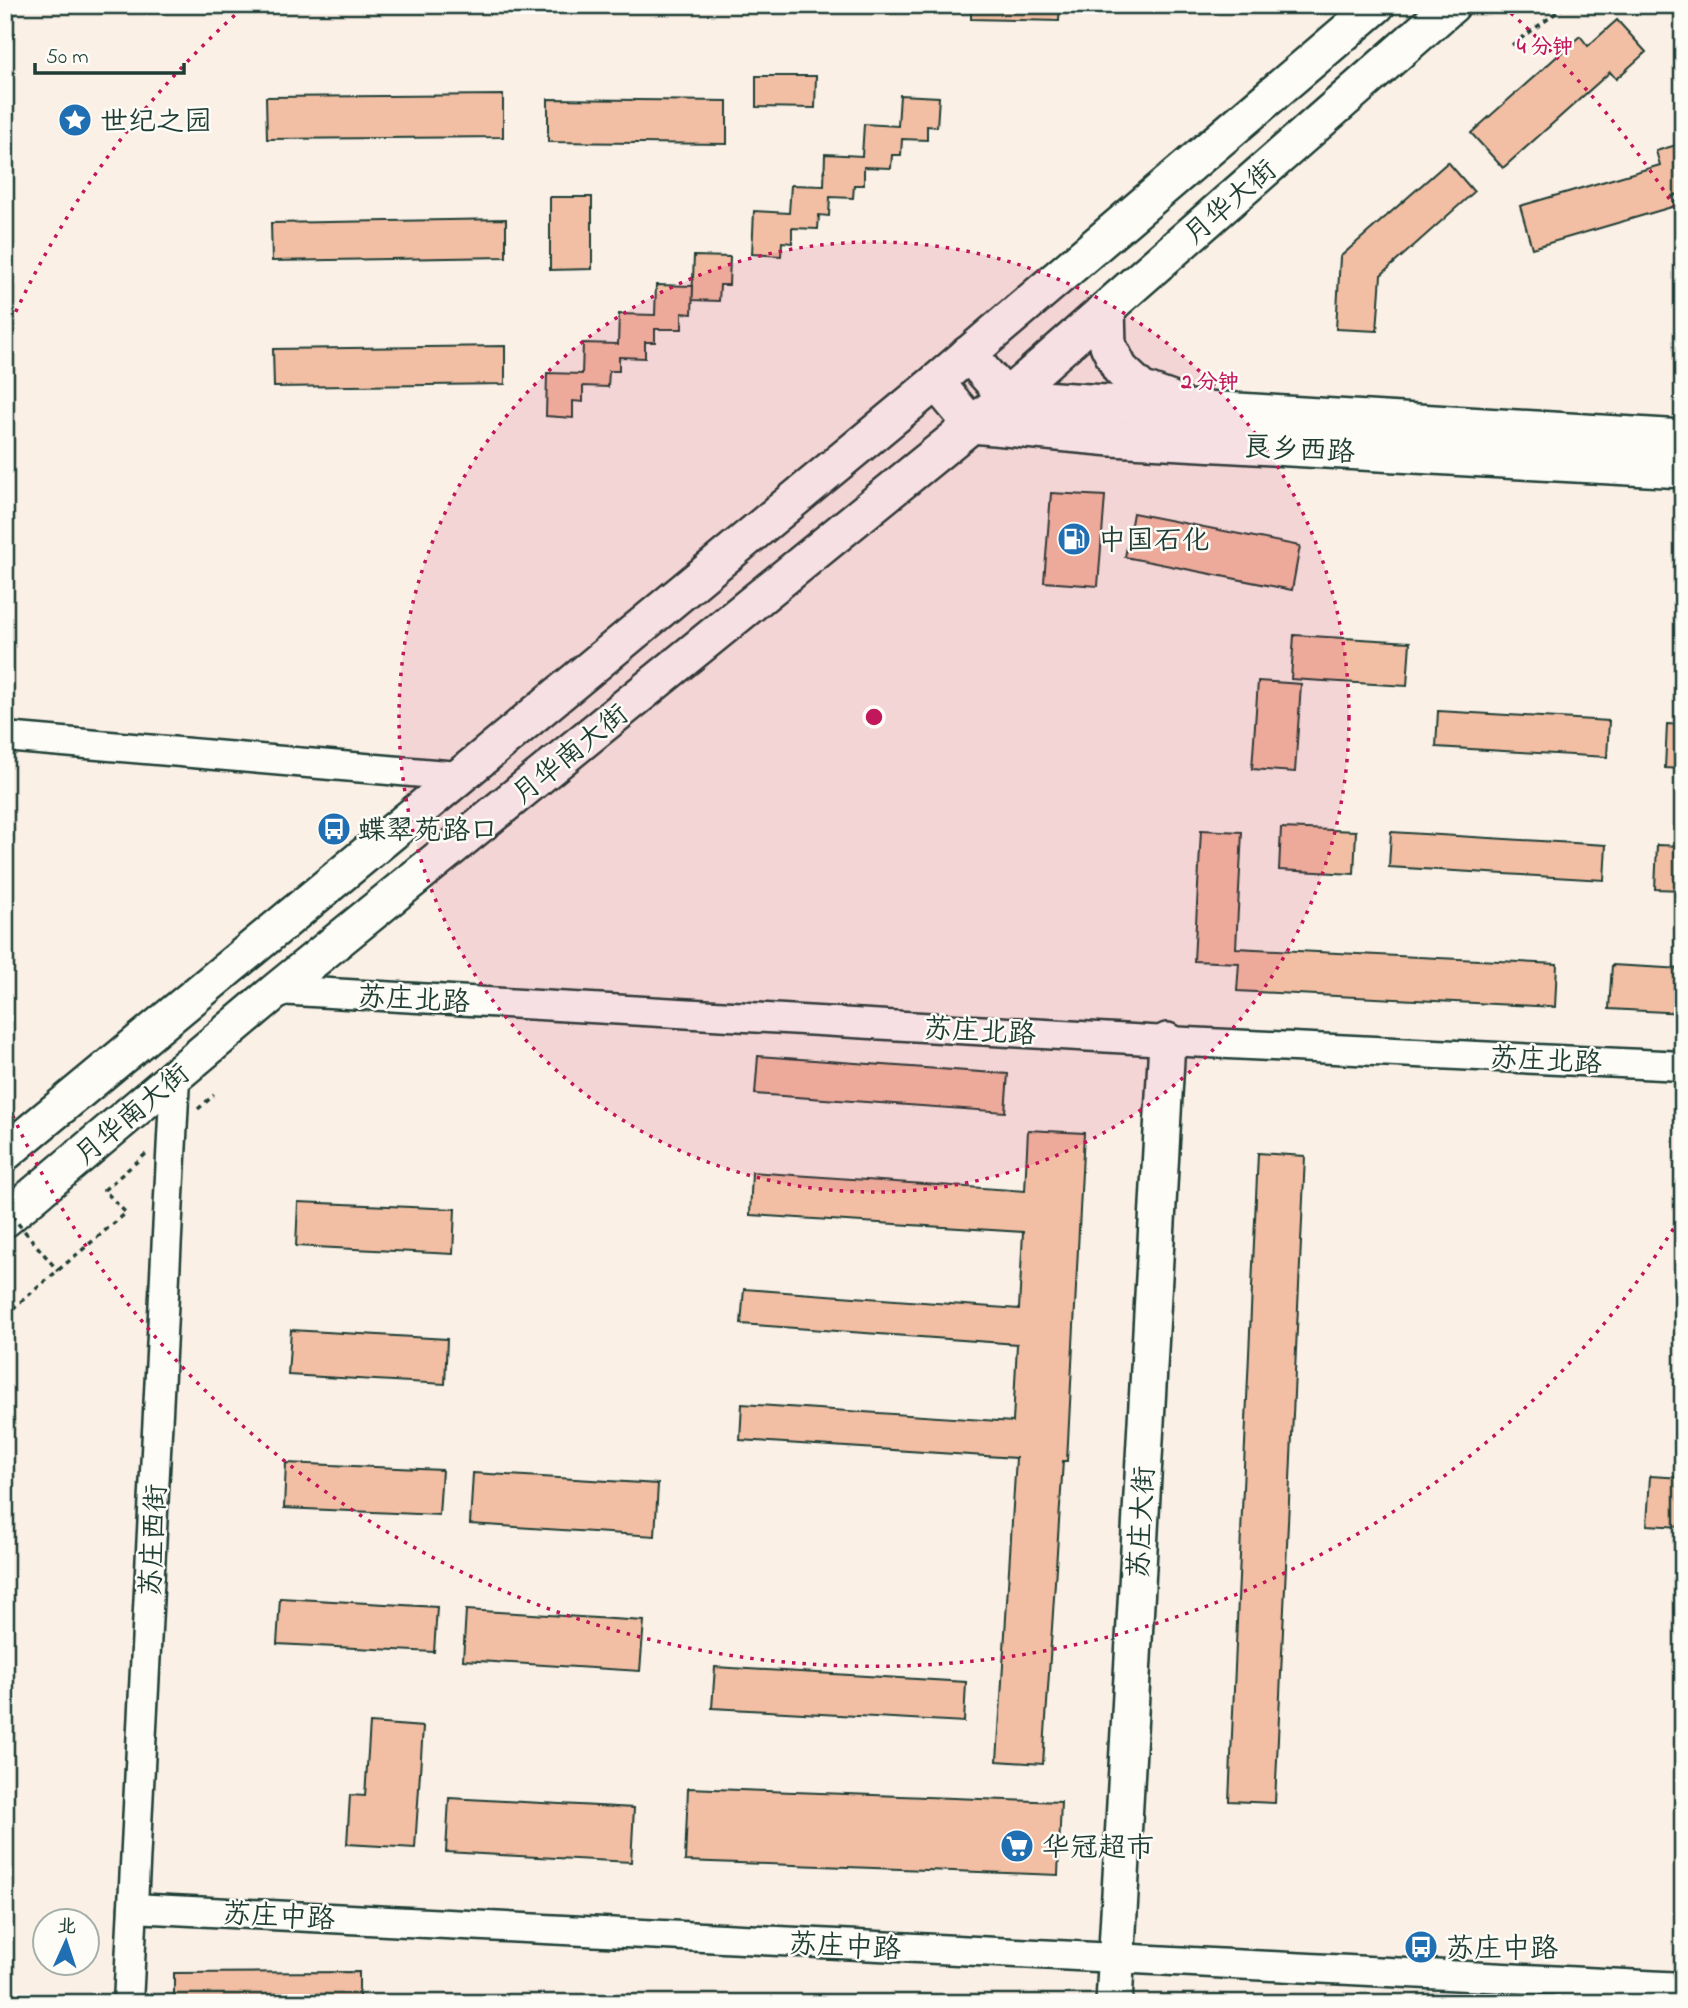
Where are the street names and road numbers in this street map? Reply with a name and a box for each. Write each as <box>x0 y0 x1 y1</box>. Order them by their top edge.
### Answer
street label: 月华大街 <box>1176 151 1287 256</box>
street label: 良乡西路 <box>1242 428 1356 475</box>
street label: 月华南大街 <box>504 696 639 816</box>
street label: 苏庄北路 <box>357 978 471 1025</box>
street label: 苏庄北路 <box>923 1010 1037 1057</box>
street label: 苏庄北路 <box>1489 1039 1603 1086</box>
street label: 月华南大街 <box>66 1055 200 1176</box>
street label: 苏庄大街 <box>1120 1465 1167 1579</box>
street label: 苏庄西街 <box>132 1483 179 1597</box>
street label: 苏庄中路 <box>222 1895 336 1942</box>
street label: 苏庄中路 <box>788 1925 902 1972</box>

